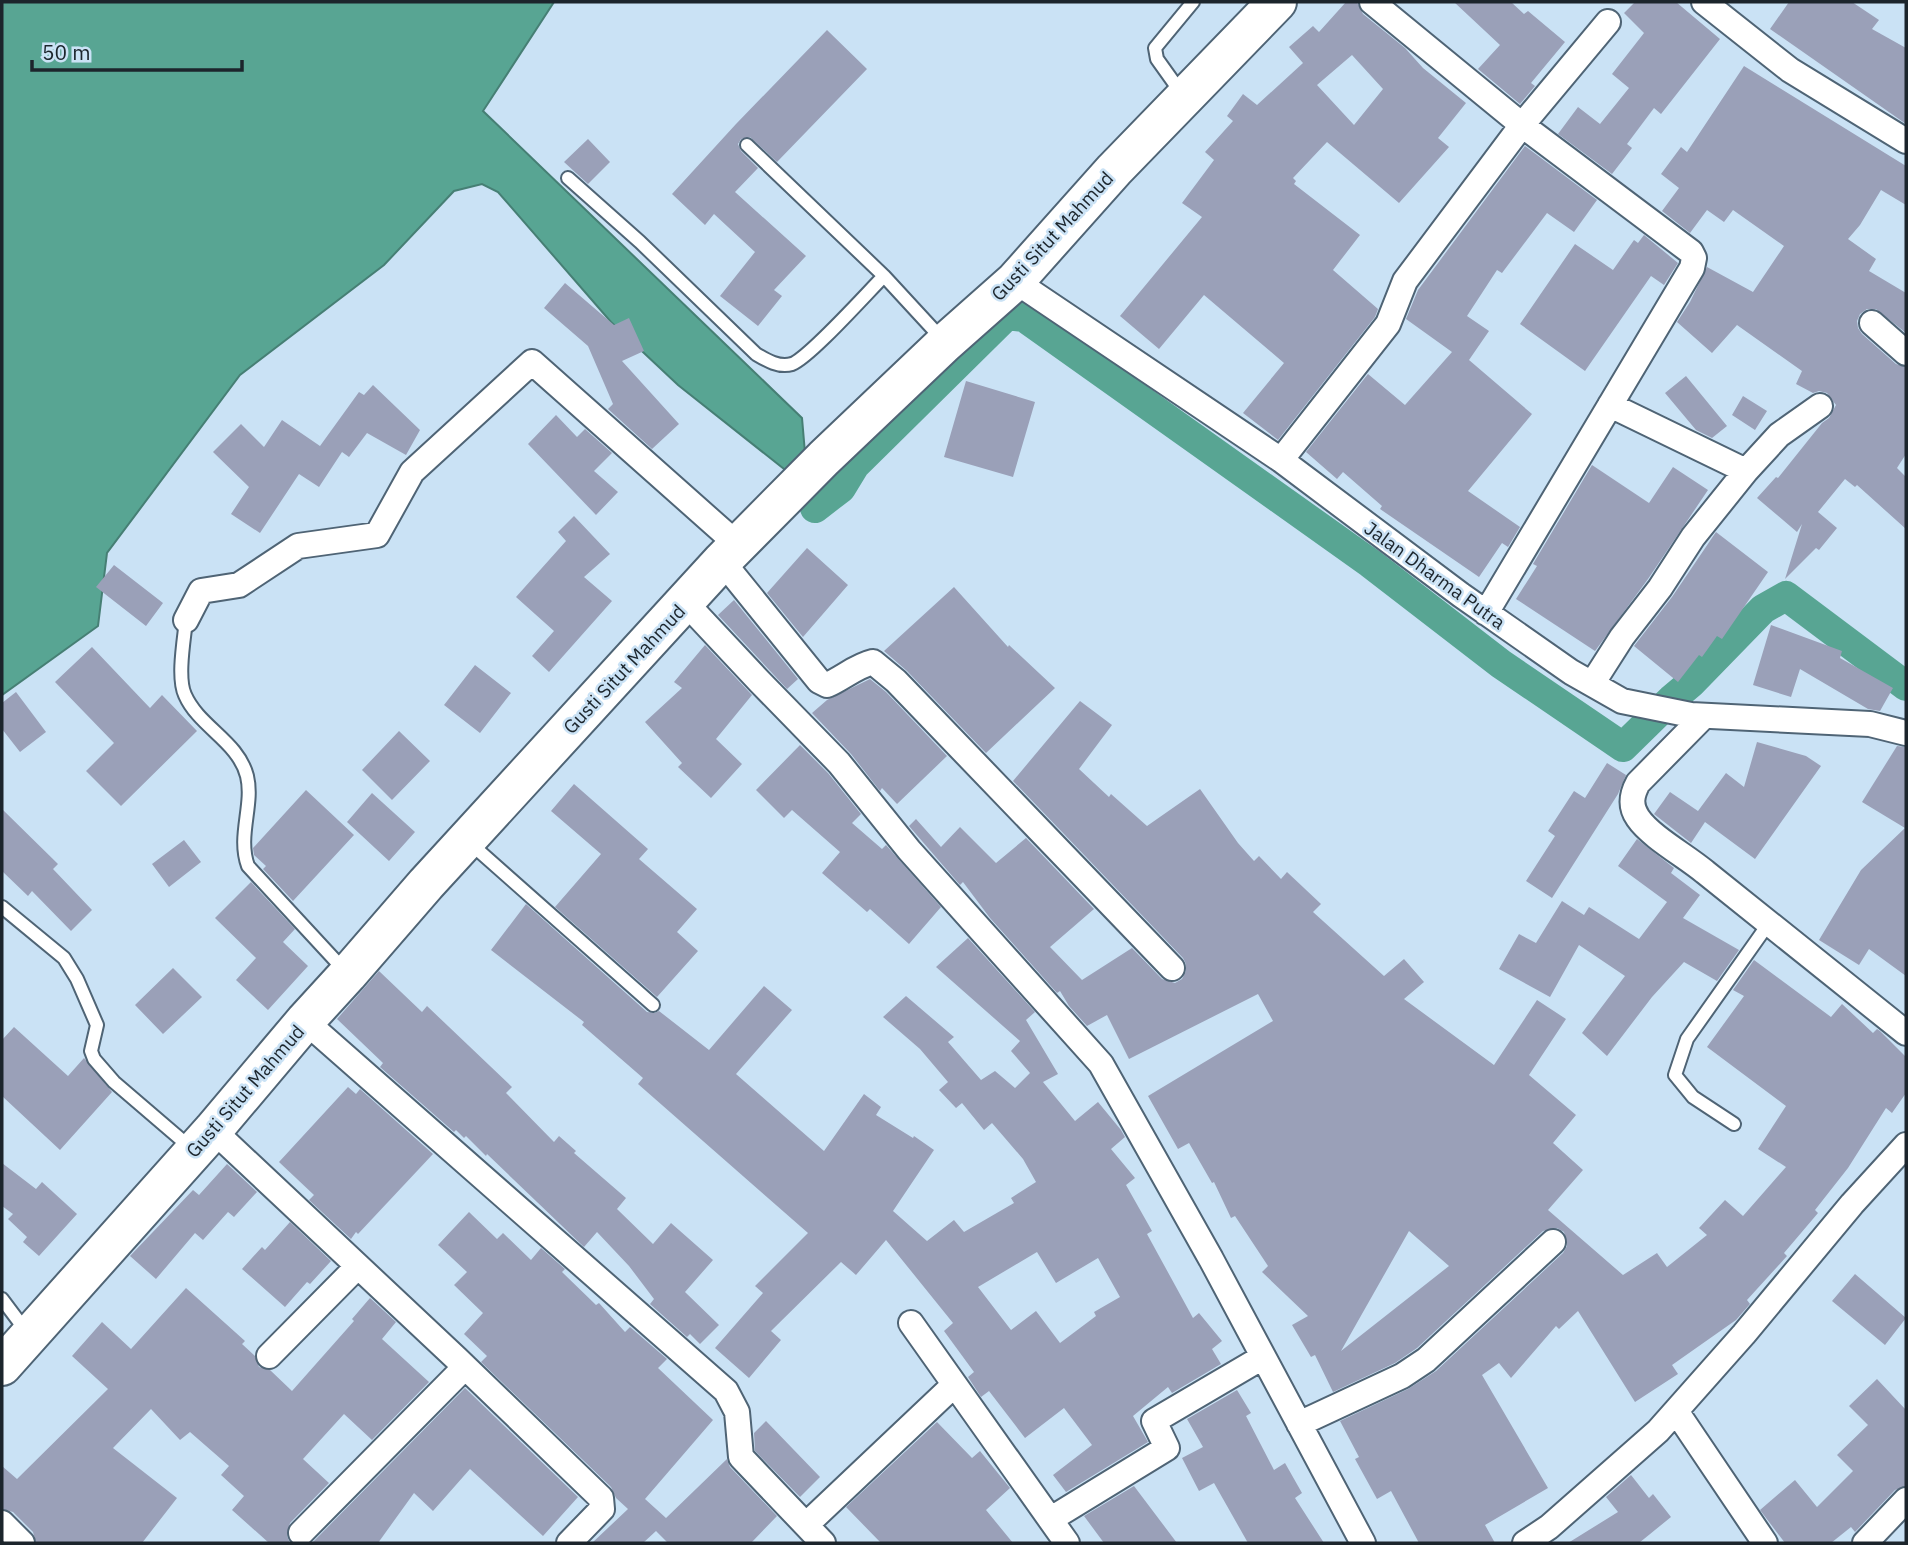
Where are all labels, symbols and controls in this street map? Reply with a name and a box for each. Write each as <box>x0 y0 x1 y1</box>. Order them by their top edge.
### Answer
scale bar <box>32 28 242 72</box>
text: 50 m <box>42 38 91 66</box>
street label: Gusti Situt Mahmud <box>986 166 1118 306</box>
street label: Jalan Dharma Putra <box>1360 516 1510 634</box>
street label: Gusti Situt Mahmud <box>558 599 690 739</box>
street label: Gusti Situt Mahmud <box>181 1020 309 1162</box>

